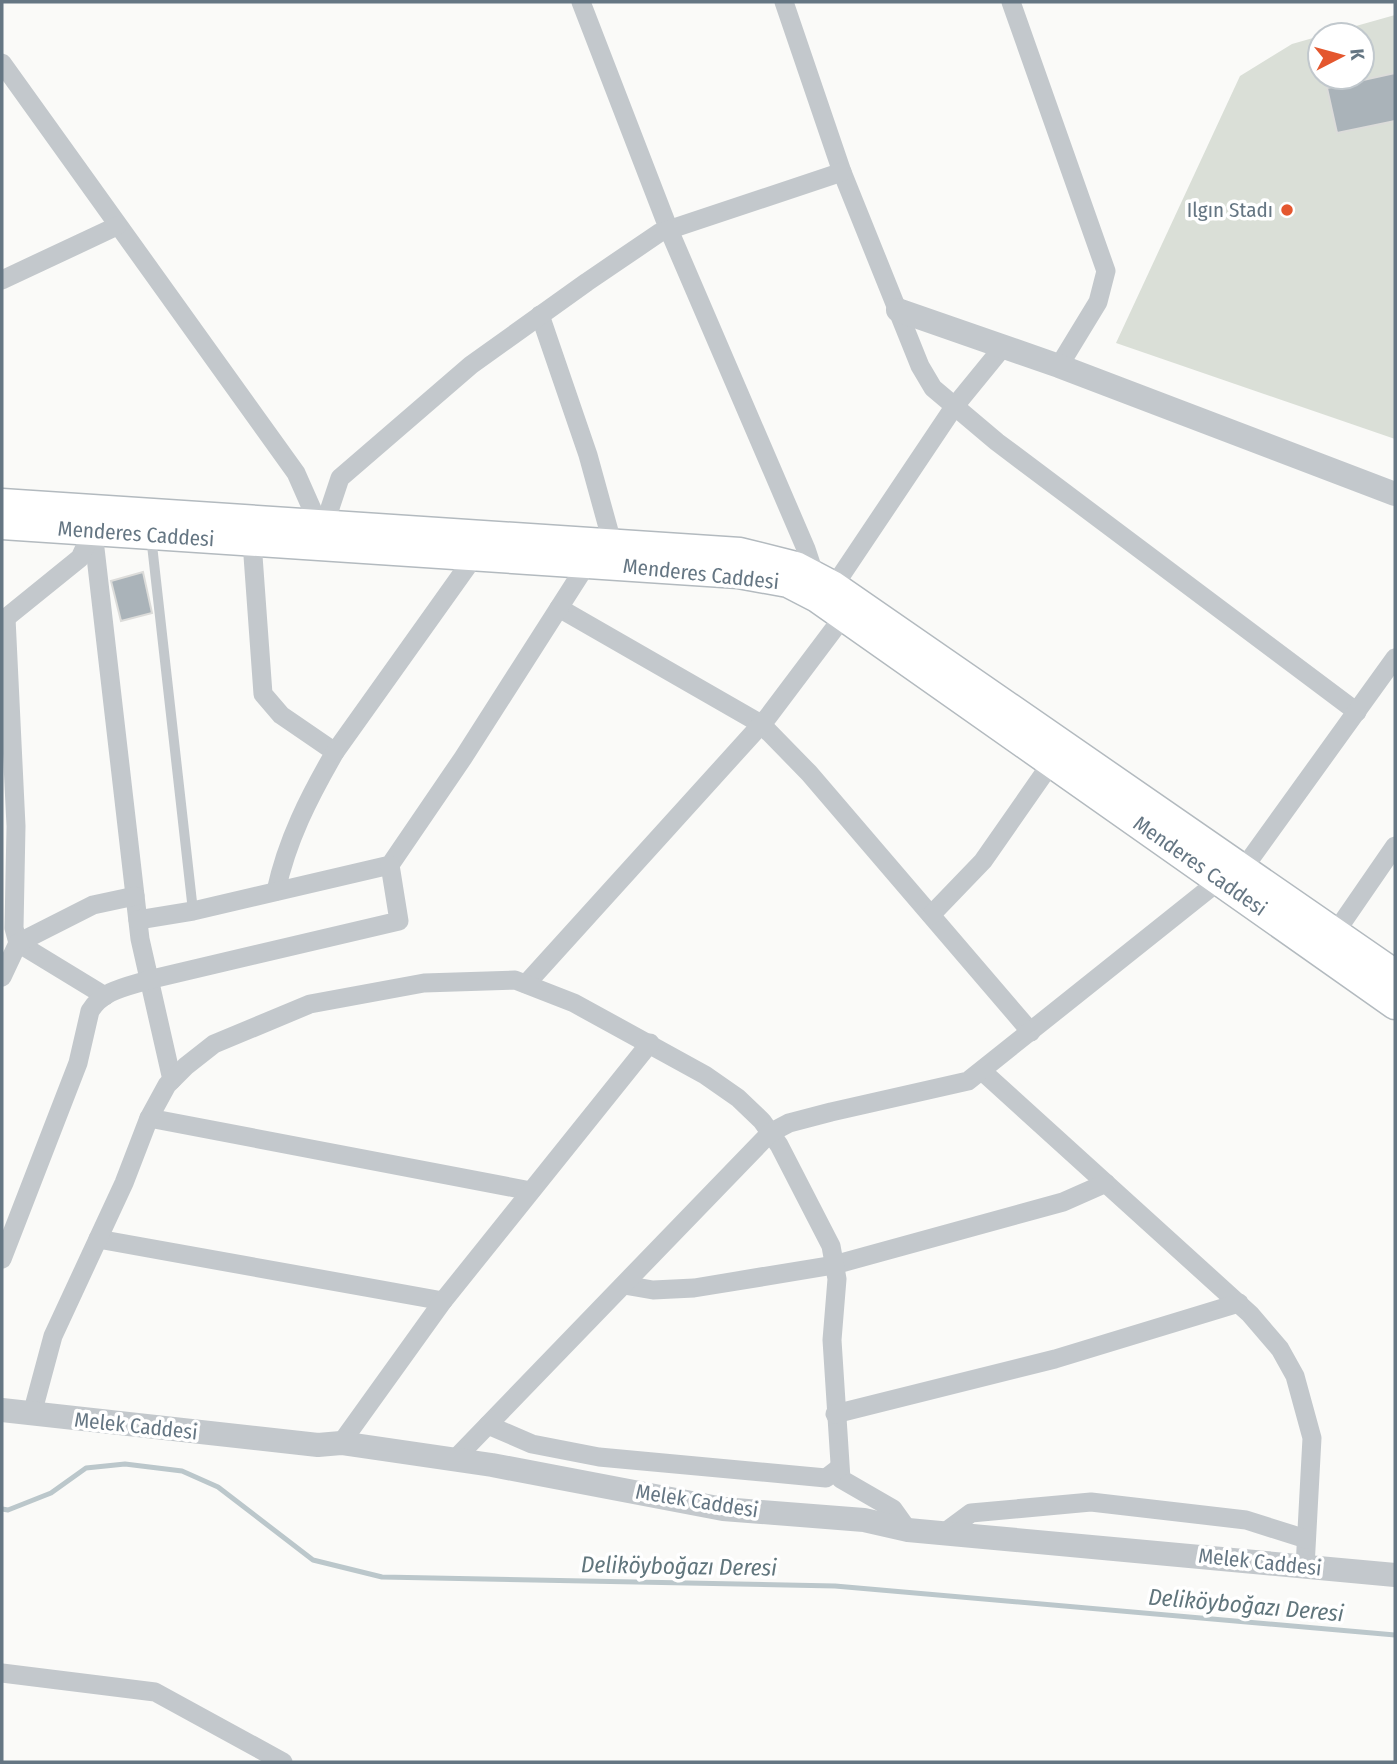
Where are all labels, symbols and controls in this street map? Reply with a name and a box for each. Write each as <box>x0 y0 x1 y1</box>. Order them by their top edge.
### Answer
north arrow <box>1306 21 1376 91</box>
text: K <box>1345 48 1370 62</box>
place label: Ilgın Stadı <box>1187 197 1273 223</box>
marker: Ilgın Stadı <box>1279 202 1295 218</box>
street label: Menderes Caddesi <box>57 516 215 552</box>
street label: Menderes Caddesi <box>622 553 780 595</box>
street label: Menderes Caddesi <box>1128 810 1272 922</box>
street label: Melek Caddesi <box>73 1407 199 1445</box>
street label: Melek Caddesi <box>634 1478 760 1524</box>
street label: Melek Caddesi <box>1197 1543 1323 1581</box>
water label: Deliköyboğazı Deresi <box>581 1550 777 1582</box>
water label: Deliköyboğazı Deresi <box>1147 1583 1345 1628</box>

